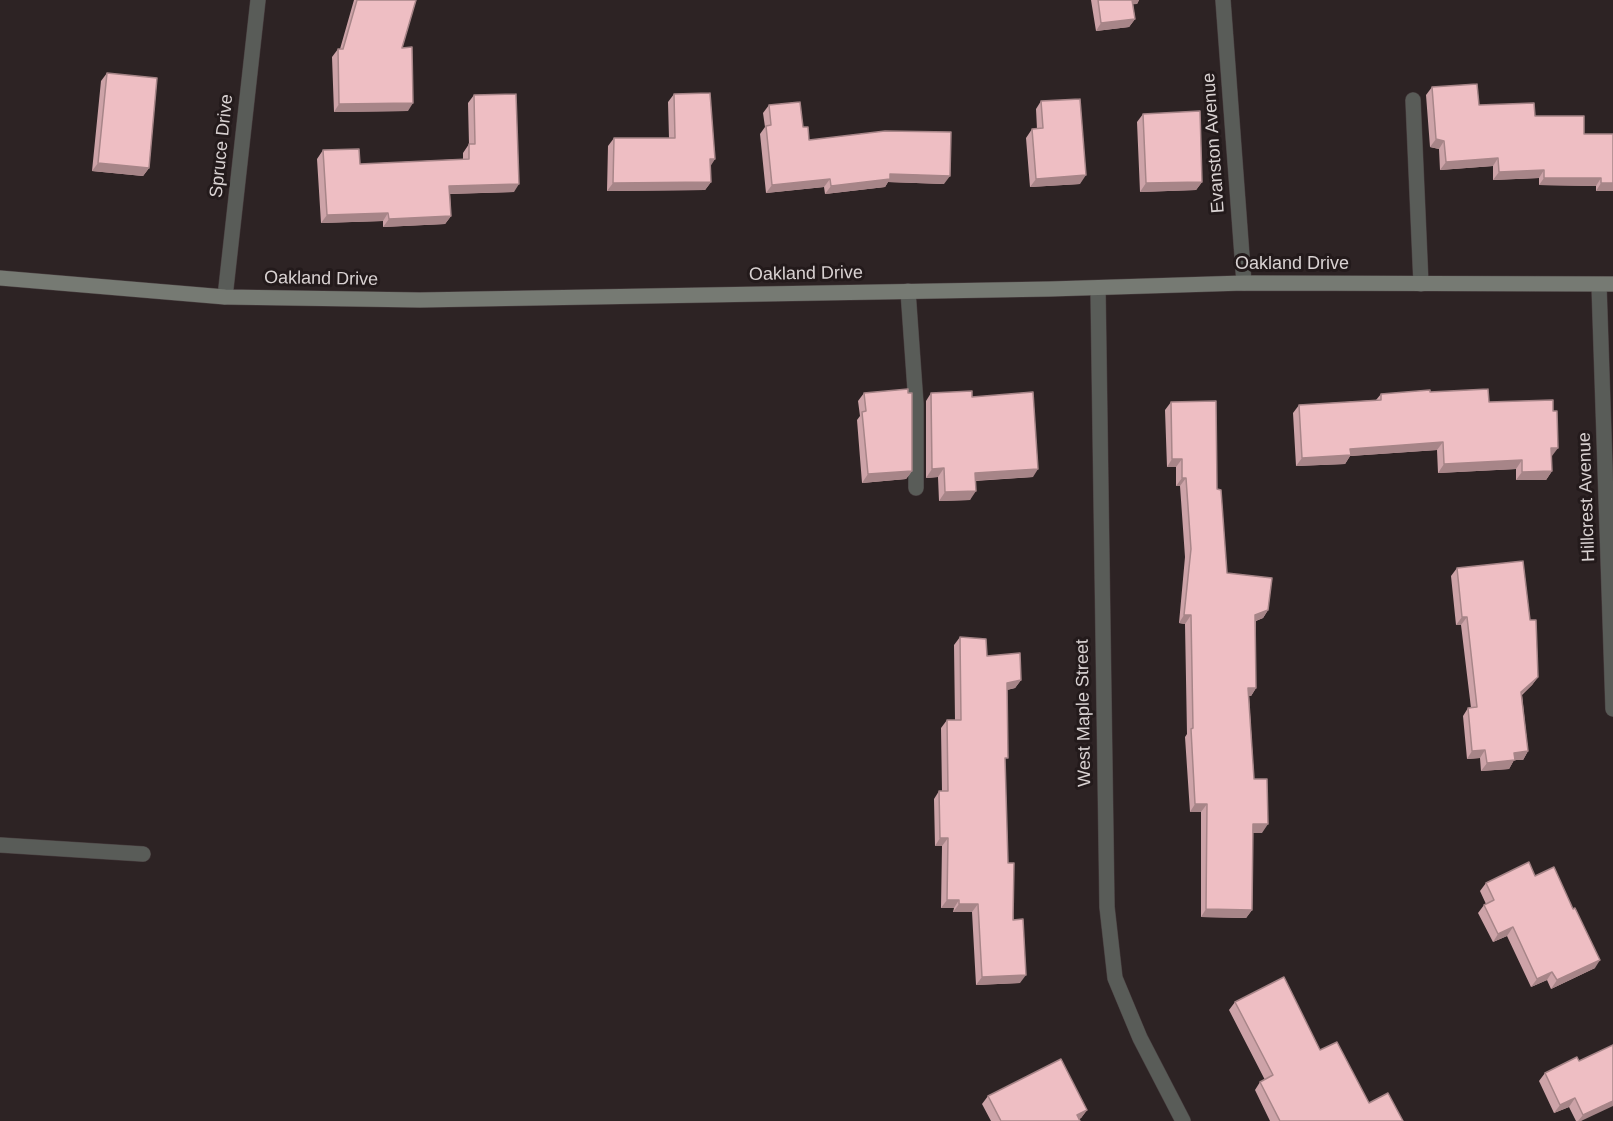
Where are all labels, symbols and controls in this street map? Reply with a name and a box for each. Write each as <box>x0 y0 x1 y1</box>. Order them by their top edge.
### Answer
street label: Evanston Avenue <box>1198 72 1230 214</box>
street label: Spruce Drive <box>206 93 238 199</box>
street label: Oakland Drive <box>1235 253 1349 275</box>
street label: Oakland Drive <box>749 262 863 286</box>
street label: Oakland Drive <box>264 267 378 291</box>
street label: Hillcrest Avenue <box>1574 432 1600 562</box>
street label: West Maple Street <box>1072 639 1096 787</box>

